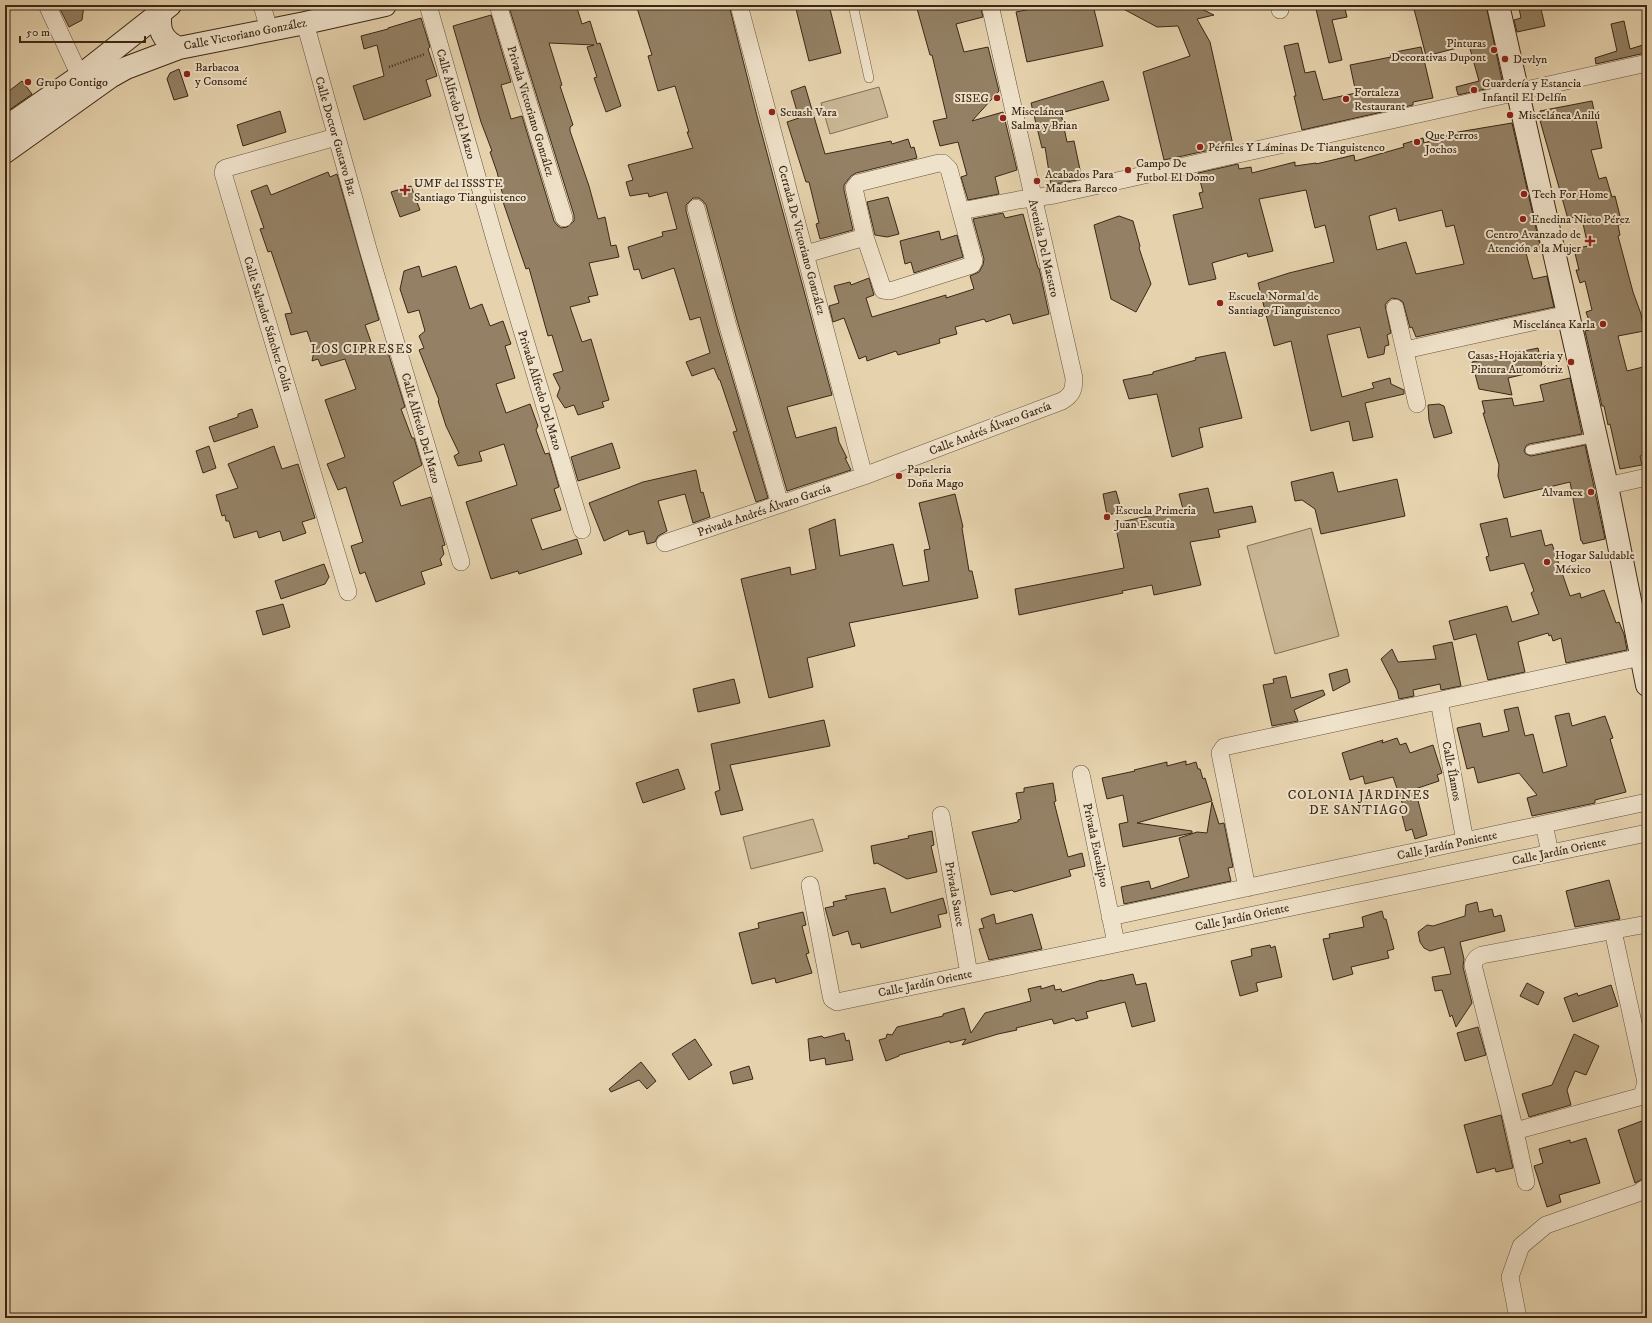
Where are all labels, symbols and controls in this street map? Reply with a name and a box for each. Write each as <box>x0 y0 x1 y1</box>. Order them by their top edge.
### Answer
street label: Calle Victoriano González <box>182 15 308 54</box>
scale bar <box>20 18 145 44</box>
text: 50 m <box>26 25 50 40</box>
place label: Pinturas Decorativas Dupont <box>1391 36 1486 65</box>
street label: Privada Victoriano González <box>503 44 558 178</box>
marker: Pinturas Decorativas Dupont <box>1489 45 1499 55</box>
street label: Calle Alfredo Del Mazo <box>433 47 478 161</box>
place label: Devlyn <box>1513 52 1548 67</box>
marker: Devlyn <box>1500 54 1510 64</box>
place label: Barbacoa y Consomé <box>195 60 247 89</box>
marker: Barbacoa y Consomé <box>182 69 192 79</box>
place label: Grupo Contigo <box>36 75 108 90</box>
street label: Calle Doctor Gustavo Baz <box>311 75 360 197</box>
place label: Guardería y Estancia Infantil El Delfín <box>1482 76 1582 105</box>
marker: Grupo Contigo <box>23 77 33 87</box>
place label: Fortaleza Restaurant <box>1354 85 1405 114</box>
marker: Guardería y Estancia Infantil El Delfín <box>1469 85 1479 95</box>
place label: SISEG <box>955 91 990 106</box>
marker: SISEG <box>992 93 1002 103</box>
marker: Fortaleza Restaurant <box>1341 94 1351 104</box>
place label: Miscelánea Salma y Brian <box>1011 104 1078 133</box>
place label: Scuash Vara <box>780 105 838 120</box>
marker: Scuash Vara <box>767 107 777 117</box>
place label: Miscelánea Anilú <box>1518 108 1600 123</box>
marker: Miscelánea Anilú <box>1505 110 1515 120</box>
marker: Miscelánea Salma y Brian <box>998 113 1008 123</box>
place label: Que Perros Jochos <box>1424 128 1478 157</box>
marker: Que Perros Jochos <box>1412 137 1422 147</box>
place label: Pérfiles Y Láminas De Tianguistenco <box>1208 140 1385 155</box>
marker: Pérfiles Y Láminas De Tianguistenco <box>1195 142 1205 152</box>
place label: Campo De Futbol El Domo <box>1136 156 1215 185</box>
street label: Cerrada De Victoriano González <box>774 164 829 317</box>
marker: Campo De Futbol El Domo <box>1123 165 1133 175</box>
place label: Acabados Para Madera Bareco <box>1045 167 1117 196</box>
place label: UMF del ISSSTE Santiago Tianguistenco <box>414 176 526 205</box>
marker: Acabados Para Madera Bareco <box>1032 176 1042 186</box>
marker: UMF del ISSSTE Santiago Tianguistenco <box>399 184 411 196</box>
place label: Tech For Home <box>1532 187 1608 202</box>
marker: Tech For Home <box>1519 189 1529 199</box>
street label: Avenida Del Maestro <box>1025 198 1062 299</box>
place label: Enedina Nieto Pérez <box>1531 212 1630 227</box>
marker: Enedina Nieto Pérez <box>1518 214 1528 224</box>
place label: Centro Avanzado de Atención a la Mujer <box>1485 227 1582 256</box>
marker: Centro Avanzado de Atención a la Mujer <box>1584 235 1596 247</box>
street label: Calle Salvador Sánchez Colín <box>240 255 295 394</box>
place label: Escuela Normal de Santiago Tianguistenco <box>1228 289 1340 318</box>
marker: Escuela Normal de Santiago Tianguistenco <box>1215 298 1225 308</box>
place label: Miscelánea Karla <box>1513 317 1596 332</box>
marker: Miscelánea Karla <box>1598 319 1608 329</box>
street label: Privada Alfredo Del Mazo <box>514 328 565 452</box>
district label: LOS CIPRESES <box>311 341 413 357</box>
place label: Casas-Hojakateria y Pintura Automótriz <box>1467 348 1563 377</box>
marker: Casas-Hojakateria y Pintura Automótriz <box>1566 357 1576 367</box>
street label: Calle Alfredo Del Mazo <box>398 371 443 485</box>
street label: Calle Andrés Álvaro García <box>927 398 1054 459</box>
place label: Papeleria Doña Mago <box>907 462 964 491</box>
marker: Papeleria Doña Mago <box>894 471 904 481</box>
street label: Privada Andrés Álvaro García <box>695 480 834 540</box>
place label: Alvamex <box>1542 485 1583 500</box>
marker: Alvamex <box>1586 487 1596 497</box>
place label: Escuela Primeria Juan Escutia <box>1114 503 1197 532</box>
marker: Escuela Primeria Juan Escutia <box>1102 512 1112 522</box>
place label: Hogar Saludable México <box>1555 548 1635 577</box>
marker: Hogar Saludable México <box>1542 557 1552 567</box>
street label: Calle Ílamos <box>1438 740 1465 802</box>
district label: COLONIA JARDINES DE SANTIAGO <box>1288 787 1430 818</box>
street label: Privada Eucalipto <box>1079 802 1112 889</box>
street label: Calle Jardín Poniente <box>1396 828 1498 863</box>
street label: Calle Jardín Oriente <box>1511 834 1608 869</box>
street label: Privada Sauce <box>941 860 968 928</box>
street label: Calle Jardín Oriente <box>1194 900 1291 935</box>
street label: Calle Jardín Oriente <box>877 966 974 1001</box>

